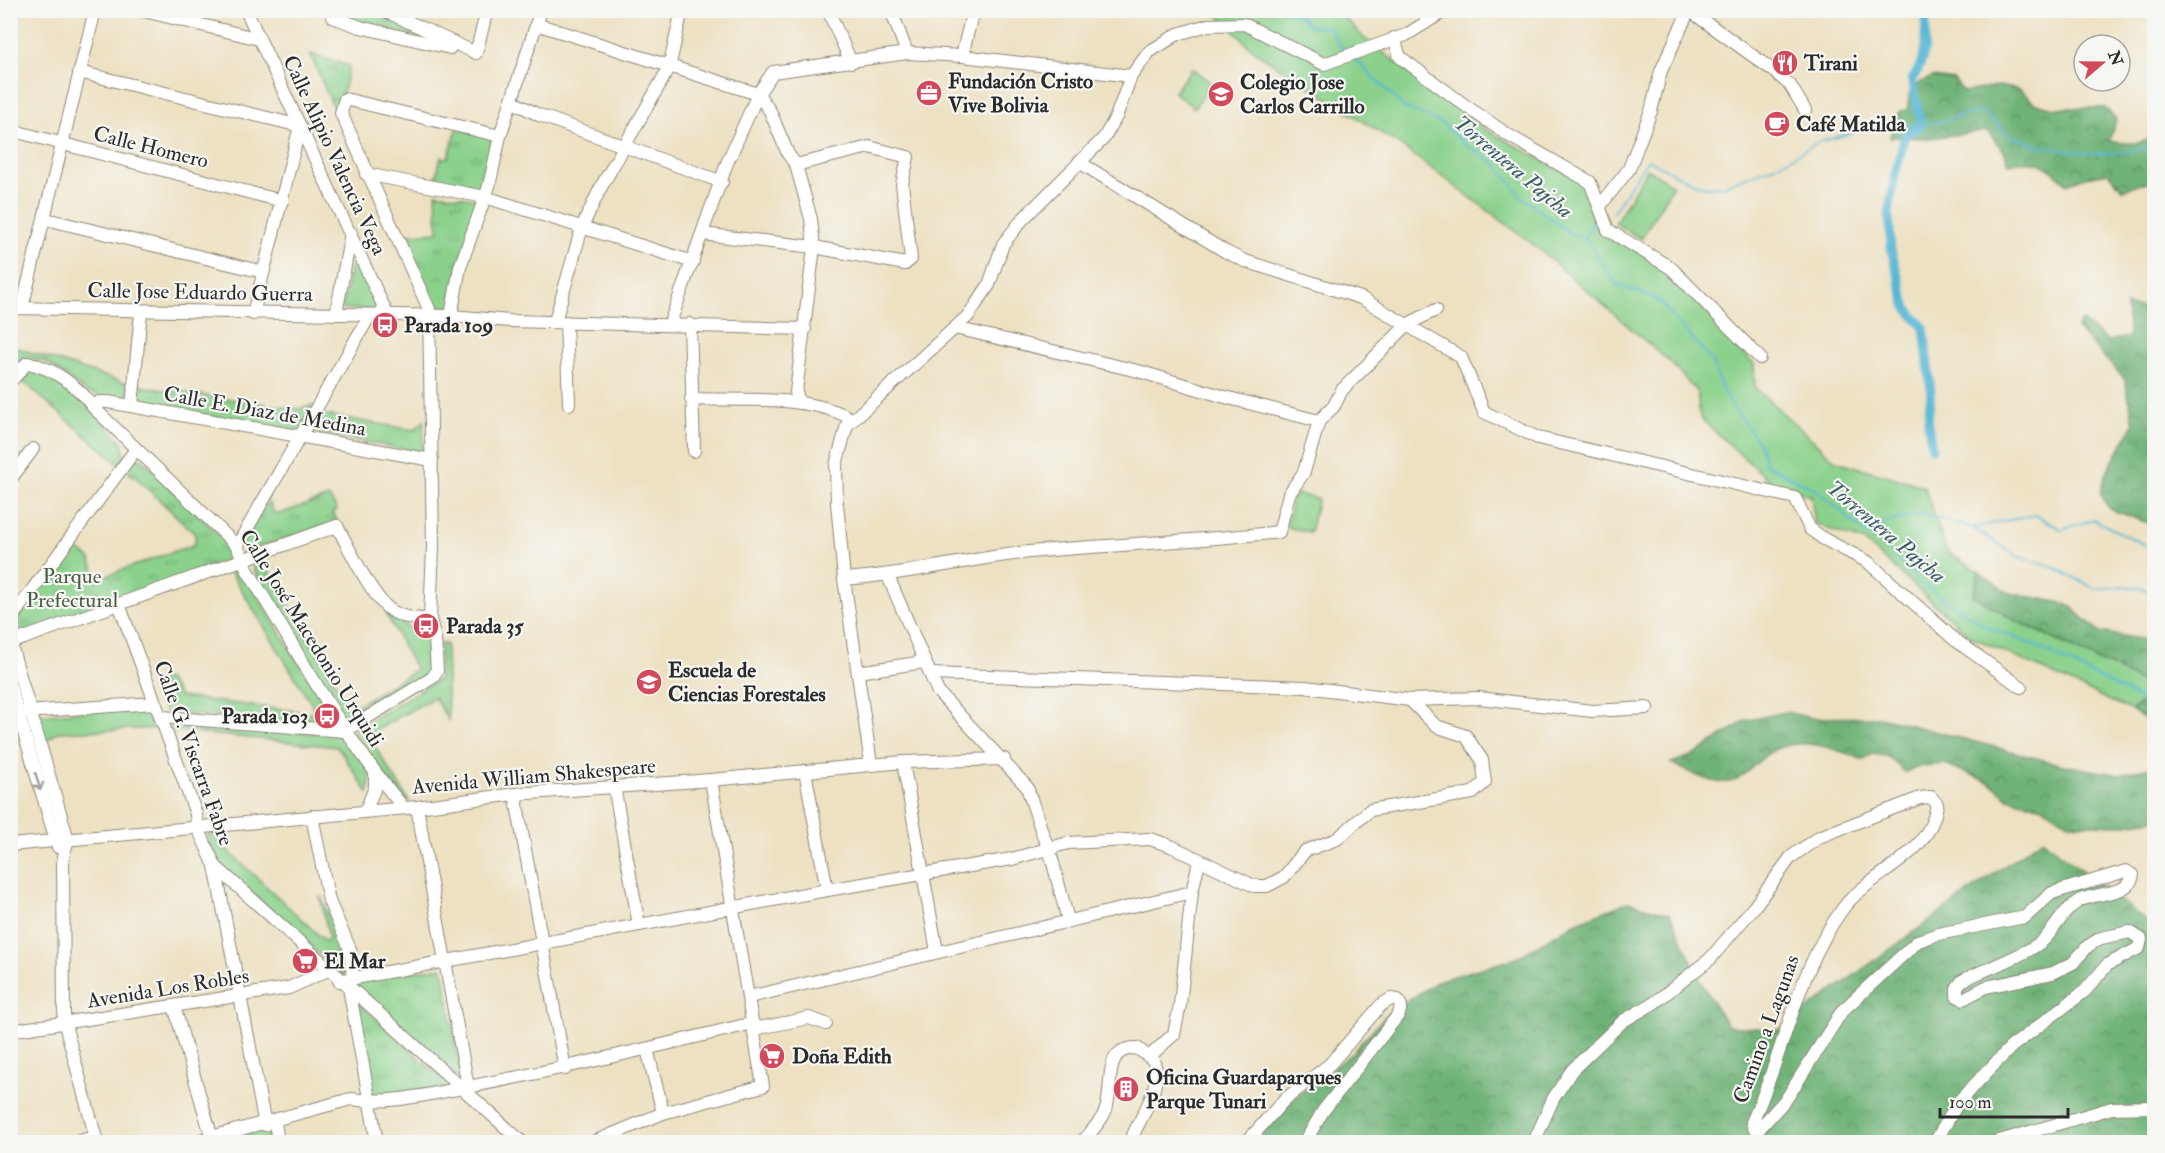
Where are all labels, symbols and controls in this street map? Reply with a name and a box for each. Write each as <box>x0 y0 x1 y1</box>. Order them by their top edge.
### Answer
north arrow <box>2072 33 2132 93</box>
text: N <box>2103 47 2127 69</box>
restaurant icon: Tirani <box>1770 48 1800 78</box>
place label: Tirani <box>1803 50 1858 77</box>
street label: Calle Alipio Valencia Vega <box>276 51 393 260</box>
place label: Fundación Cristo Vive Bolivia <box>947 68 1093 119</box>
place label: Colegio Jose Carlos Carrillo <box>1240 69 1365 120</box>
office icon: Fundación Cristo Vive Bolivia <box>914 78 944 108</box>
school or university icon: Colegio Jose Carlos Carrillo <box>1206 79 1236 109</box>
water label: Torrentera Pajcha <box>1448 109 1579 225</box>
cafe icon: Café Matilda <box>1762 109 1792 139</box>
place label: Café Matilda <box>1796 111 1907 138</box>
street label: Calle Homero <box>91 120 211 175</box>
street label: Calle Jose Eduardo Guerra <box>87 277 313 308</box>
bus stop icon: Parada 109 <box>370 310 400 340</box>
place label: Parada 109 <box>404 312 493 339</box>
street label: Calle E. Diaz de Medina <box>162 380 369 443</box>
water label: Torrentera Pajcha <box>1821 474 1952 590</box>
street label: Calle José Macedonio Urquidi <box>233 524 390 753</box>
park label: Parque Prefectural <box>26 563 119 614</box>
bus stop icon: Parada 35 <box>411 611 441 641</box>
place label: Parada 35 <box>446 613 524 640</box>
street label: Calle G. Viscarra Fabre <box>147 657 240 850</box>
place label: Escuela de Ciencias Forestales <box>668 657 826 708</box>
school or university icon: Escuela de Ciencias Forestales <box>634 667 664 697</box>
bus stop icon: Parada 103 <box>312 701 342 731</box>
place label: Parada 103 <box>222 703 308 730</box>
street label: Avenida William Shakespeare <box>410 752 657 801</box>
one-way arrow <box>33 772 44 791</box>
supermarket icon: El Mar <box>290 946 320 976</box>
place label: El Mar <box>324 948 387 975</box>
street label: Camino a Lagunas <box>1727 951 1806 1107</box>
street label: Avenida Los Robles <box>84 962 251 1015</box>
supermarket icon: Doña Edith <box>757 1041 787 1071</box>
place label: Doña Edith <box>792 1043 892 1070</box>
place label: Oficina Guardaparques Parque Tunari <box>1146 1064 1341 1115</box>
building icon: Oficina Guardaparques Parque Tunari <box>1111 1074 1141 1104</box>
scale bar <box>1940 1081 2068 1119</box>
text: 100 m <box>1949 1091 1992 1114</box>

